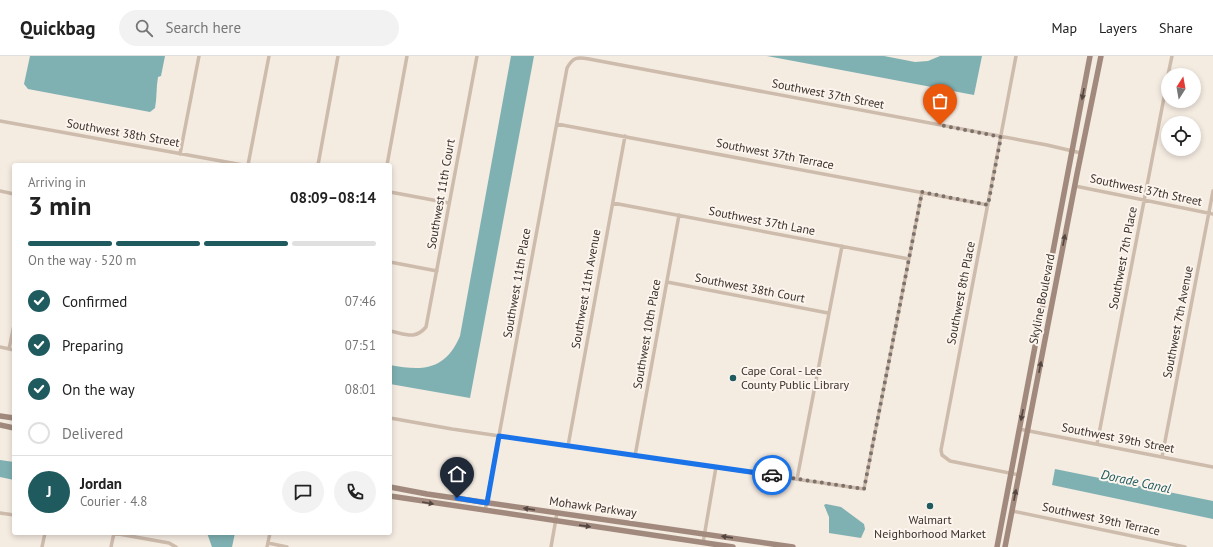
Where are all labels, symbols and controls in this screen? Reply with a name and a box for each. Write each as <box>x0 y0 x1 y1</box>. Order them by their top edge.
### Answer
search box <box>119 10 399 46</box>
text: Quickbag <box>20 16 95 40</box>
icon: search <box>133 17 155 39</box>
text: Search here <box>165 18 241 37</box>
text: Map <box>1051 19 1077 37</box>
text: Layers <box>1099 19 1137 37</box>
text: Share <box>1159 19 1193 37</box>
north arrow <box>1161 68 1201 108</box>
map controls <box>1161 68 1201 156</box>
street label: Southwest 37th Street <box>771 75 886 112</box>
pin <box>923 84 957 125</box>
one-way arrow <box>1079 88 1085 100</box>
icon: bag <box>929 90 951 112</box>
street label: Southwest 38th Street <box>65 115 181 150</box>
button: locate <box>1161 116 1201 156</box>
street label: Southwest 37th Terrace <box>715 135 835 172</box>
street label: Southwest 11th Court <box>423 138 458 250</box>
street label: Southwest 37th Street <box>1089 170 1204 209</box>
text: Arriving in <box>28 174 86 191</box>
text: 08:09–08:14 <box>290 188 376 207</box>
text: 3 min <box>28 189 91 222</box>
street label: Southwest 37th Lane <box>708 203 817 238</box>
street label: Southwest 7th Place <box>1105 205 1140 311</box>
street label: Southwest 11th Place <box>499 227 534 339</box>
street label: Southwest 11th Avenue <box>568 228 603 350</box>
one-way arrow <box>1062 233 1068 246</box>
street label: Southwest 8th Place <box>943 240 978 346</box>
text: On the way · 520 m <box>28 252 136 269</box>
street label: Skyline Boulevard <box>1025 252 1058 345</box>
street label: Southwest 7th Avenue <box>1159 264 1196 379</box>
street label: Southwest 38th Court <box>694 269 806 306</box>
street label: Southwest 10th Place <box>629 278 664 390</box>
icon: check <box>28 290 50 312</box>
text: Confirmed <box>62 292 127 311</box>
text: 07:46 <box>345 293 376 310</box>
icon: check <box>28 334 50 356</box>
text: Preparing <box>62 336 124 355</box>
text: 07:51 <box>345 337 376 354</box>
one-way arrow <box>1037 361 1043 373</box>
place label: Cape Coral - Lee County Public Library <box>741 363 850 392</box>
marker: Cape Coral - Lee County Public Library <box>728 373 738 383</box>
icon: check <box>28 378 50 400</box>
text: On the way <box>62 380 135 399</box>
text: 08:01 <box>345 381 376 398</box>
one-way arrow <box>1018 409 1024 421</box>
street label: Southwest 39th Street <box>1060 419 1176 456</box>
text: Delivered <box>62 424 123 443</box>
courier <box>752 455 792 495</box>
pin <box>440 457 474 498</box>
icon: home <box>446 463 468 485</box>
icon: car <box>761 464 783 486</box>
water label: Dorade Canal <box>1100 466 1173 497</box>
button: chat <box>282 471 324 513</box>
button: phone <box>334 471 376 513</box>
text: Jordan <box>80 474 122 493</box>
text: J <box>46 482 52 501</box>
one-way arrow <box>1013 489 1019 501</box>
text: Courier · 4.8 <box>80 493 147 510</box>
street label: Mohawk Parkway <box>548 493 638 520</box>
street label: Southwest 39th Terrace <box>1041 499 1161 538</box>
one-way arrow <box>422 500 435 506</box>
marker: Walmart Neighborhood Market <box>925 501 935 511</box>
one-way arrow <box>523 506 535 512</box>
place label: Walmart Neighborhood Market <box>874 512 986 541</box>
one-way arrow <box>579 523 591 529</box>
one-way arrow <box>721 534 733 540</box>

